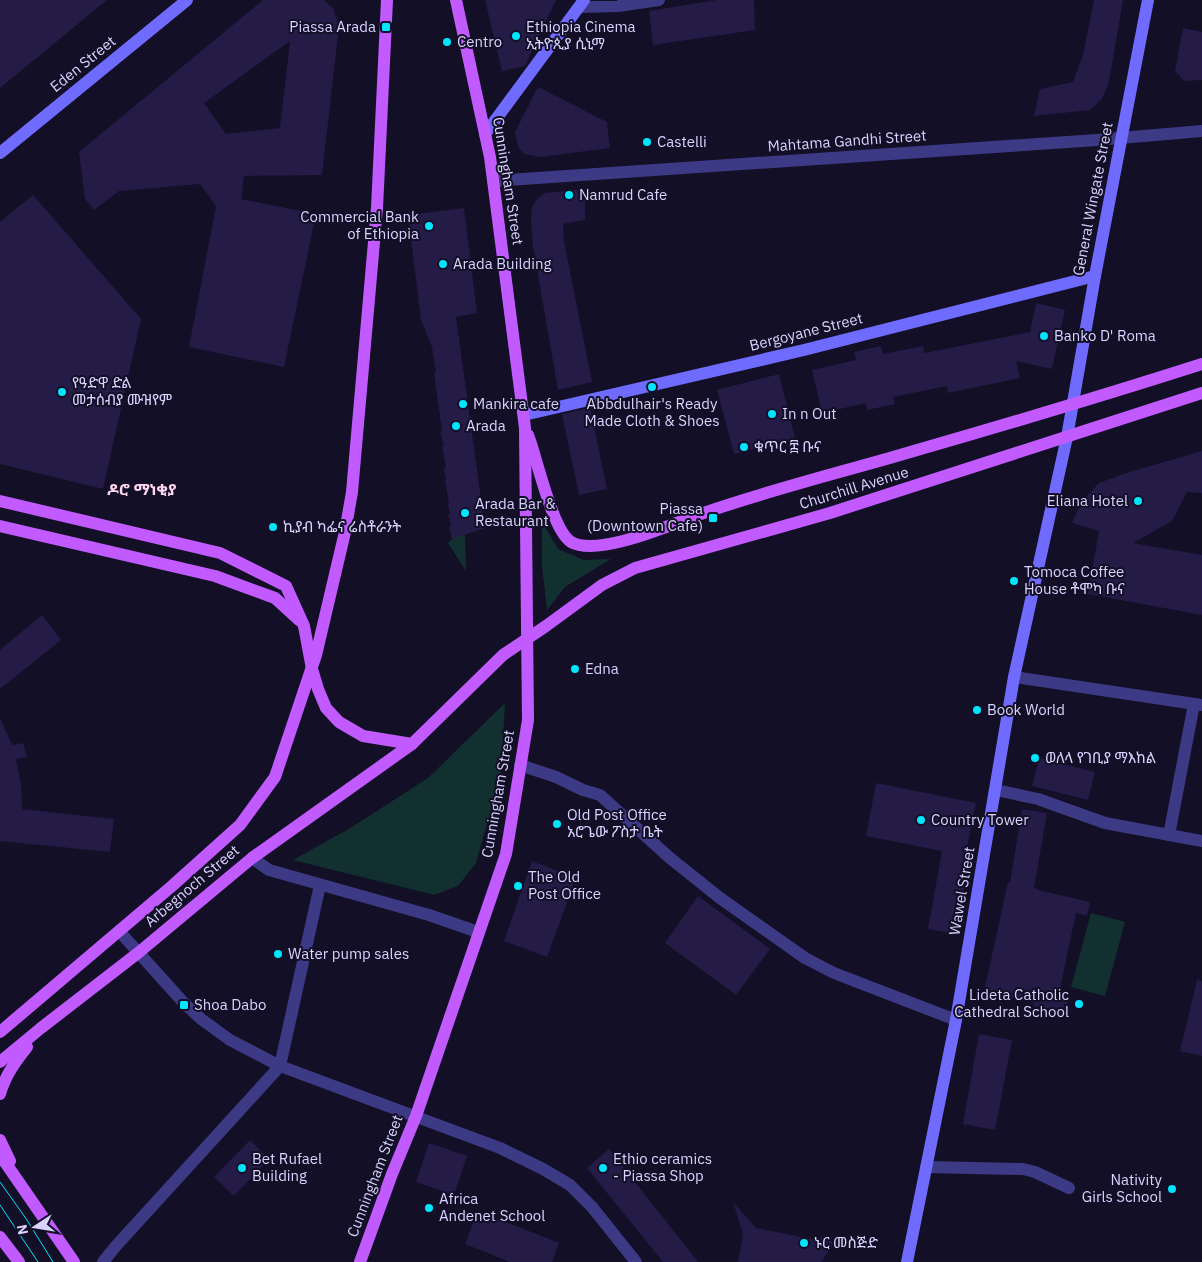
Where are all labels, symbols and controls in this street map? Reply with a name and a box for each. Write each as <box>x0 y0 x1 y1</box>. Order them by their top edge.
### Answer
place label: Piassa Arada <box>289 17 376 36</box>
place label: Ethiopia Cinema ኢትዮጲያ ሲኒማ <box>526 17 636 53</box>
marker: Piassa Arada <box>380 21 392 33</box>
marker: Ethiopia Cinema ኢትዮጲያ ሲኒማ <box>510 30 522 42</box>
street label: Eden Street <box>46 31 119 96</box>
place label: Centro <box>457 32 502 51</box>
marker: Centro <box>441 36 453 48</box>
street label: Cunningham Street <box>489 116 528 246</box>
street label: General Wingate Street <box>1068 120 1117 277</box>
street label: Mahtama Gandhi Street <box>767 125 927 156</box>
place label: Castelli <box>657 132 707 151</box>
marker: Castelli <box>641 136 653 148</box>
place label: Namrud Cafe <box>579 185 667 204</box>
marker: Namrud Cafe <box>563 189 575 201</box>
place label: Commercial Bank of Ethiopia <box>300 207 419 243</box>
marker: Commercial Bank of Ethiopia <box>423 220 435 232</box>
place label: Arada Building <box>453 254 551 273</box>
marker: Arada Building <box>437 258 449 270</box>
street label: Bergoyane Street <box>747 308 864 355</box>
place label: Banko D' Roma <box>1054 326 1156 345</box>
marker: Banko D' Roma <box>1038 330 1050 342</box>
place label: የዓድዋ ድል መታሰብያ ሙዝየም <box>72 373 172 409</box>
marker: Abbdulhair's Ready Made Cloth & Shoes <box>646 381 658 393</box>
marker: የዓድዋ ድል መታሰብያ ሙዝየም <box>56 386 68 398</box>
place label: Mankira cafe <box>473 394 559 413</box>
place label: Abbdulhair's Ready Made Cloth & Shoes <box>585 394 719 430</box>
marker: Mankira cafe <box>457 398 469 410</box>
place label: In n Out <box>782 404 837 423</box>
marker: In n Out <box>766 408 778 420</box>
place label: Arada <box>466 416 506 435</box>
marker: Arada <box>450 420 462 432</box>
place label: ቁጥር ፰ ቡና <box>754 437 821 456</box>
marker: ቁጥር ፰ ቡና <box>738 441 750 453</box>
street label: Churchill Avenue <box>797 462 911 513</box>
district label: ዶሮ ማነቂያ <box>108 479 177 499</box>
place label: Eliana Hotel <box>1047 491 1128 510</box>
place label: Arada Bar & Restaurant <box>475 494 556 530</box>
marker: Eliana Hotel <box>1132 495 1144 507</box>
place label: Piassa (Downtown Cafe) <box>587 499 703 535</box>
marker: Arada Bar & Restaurant <box>459 507 471 519</box>
marker: Piassa (Downtown Cafe) <box>707 512 719 524</box>
place label: ኪያብ ካፌና ሬስቶራንት <box>283 517 401 536</box>
marker: ኪያብ ካፌና ሬስቶራንት <box>267 521 279 533</box>
place label: Tomoca Coffee House ቶሞካ ቡና <box>1024 562 1125 598</box>
marker: Tomoca Coffee House ቶሞካ ቡና <box>1008 575 1020 587</box>
place label: Edna <box>585 659 619 678</box>
marker: Edna <box>569 663 581 675</box>
place label: Book World <box>987 700 1065 719</box>
marker: Book World <box>971 704 983 716</box>
street label: Cunningham Street <box>477 729 518 859</box>
place label: ወለላ የገቢያ ማእከል <box>1045 748 1156 767</box>
marker: ወለላ የገቢያ ማእከል <box>1029 752 1041 764</box>
place label: Old Post Office አሮጌው ፖስታ ቤት <box>567 805 667 841</box>
place label: Country Tower <box>931 810 1029 829</box>
marker: Country Tower <box>915 814 927 826</box>
marker: Old Post Office አሮጌው ፖስታ ቤት <box>551 818 563 830</box>
street label: Arbegnoch Street <box>141 841 243 931</box>
street label: Wawel Street <box>944 845 979 937</box>
place label: The Old Post Office <box>528 867 601 903</box>
marker: The Old Post Office <box>512 880 524 892</box>
place label: Water pump sales <box>288 944 409 963</box>
marker: Water pump sales <box>272 948 284 960</box>
place label: Lideta Catholic Cathedral School <box>954 985 1069 1021</box>
place label: Shoa Dabo <box>194 995 266 1014</box>
marker: Lideta Catholic Cathedral School <box>1073 998 1085 1010</box>
marker: Shoa Dabo <box>178 999 190 1011</box>
street label: Cunningham Street <box>342 1112 407 1240</box>
place label: Bet Rufael Building <box>252 1149 322 1185</box>
place label: Ethio ceramics - Piassa Shop <box>613 1149 712 1185</box>
marker: Bet Rufael Building <box>236 1162 248 1174</box>
marker: Ethio ceramics - Piassa Shop <box>597 1162 609 1174</box>
place label: Nativity Girls School <box>1082 1170 1163 1206</box>
marker: Nativity Girls School <box>1166 1183 1178 1195</box>
place label: Africa Andenet School <box>439 1189 545 1225</box>
north arrow <box>10 1202 60 1252</box>
marker: Africa Andenet School <box>423 1202 435 1214</box>
text: N <box>12 1223 32 1237</box>
place label: ኑር መስጅድ <box>814 1233 878 1252</box>
marker: ኑር መስጅድ <box>798 1237 810 1249</box>

